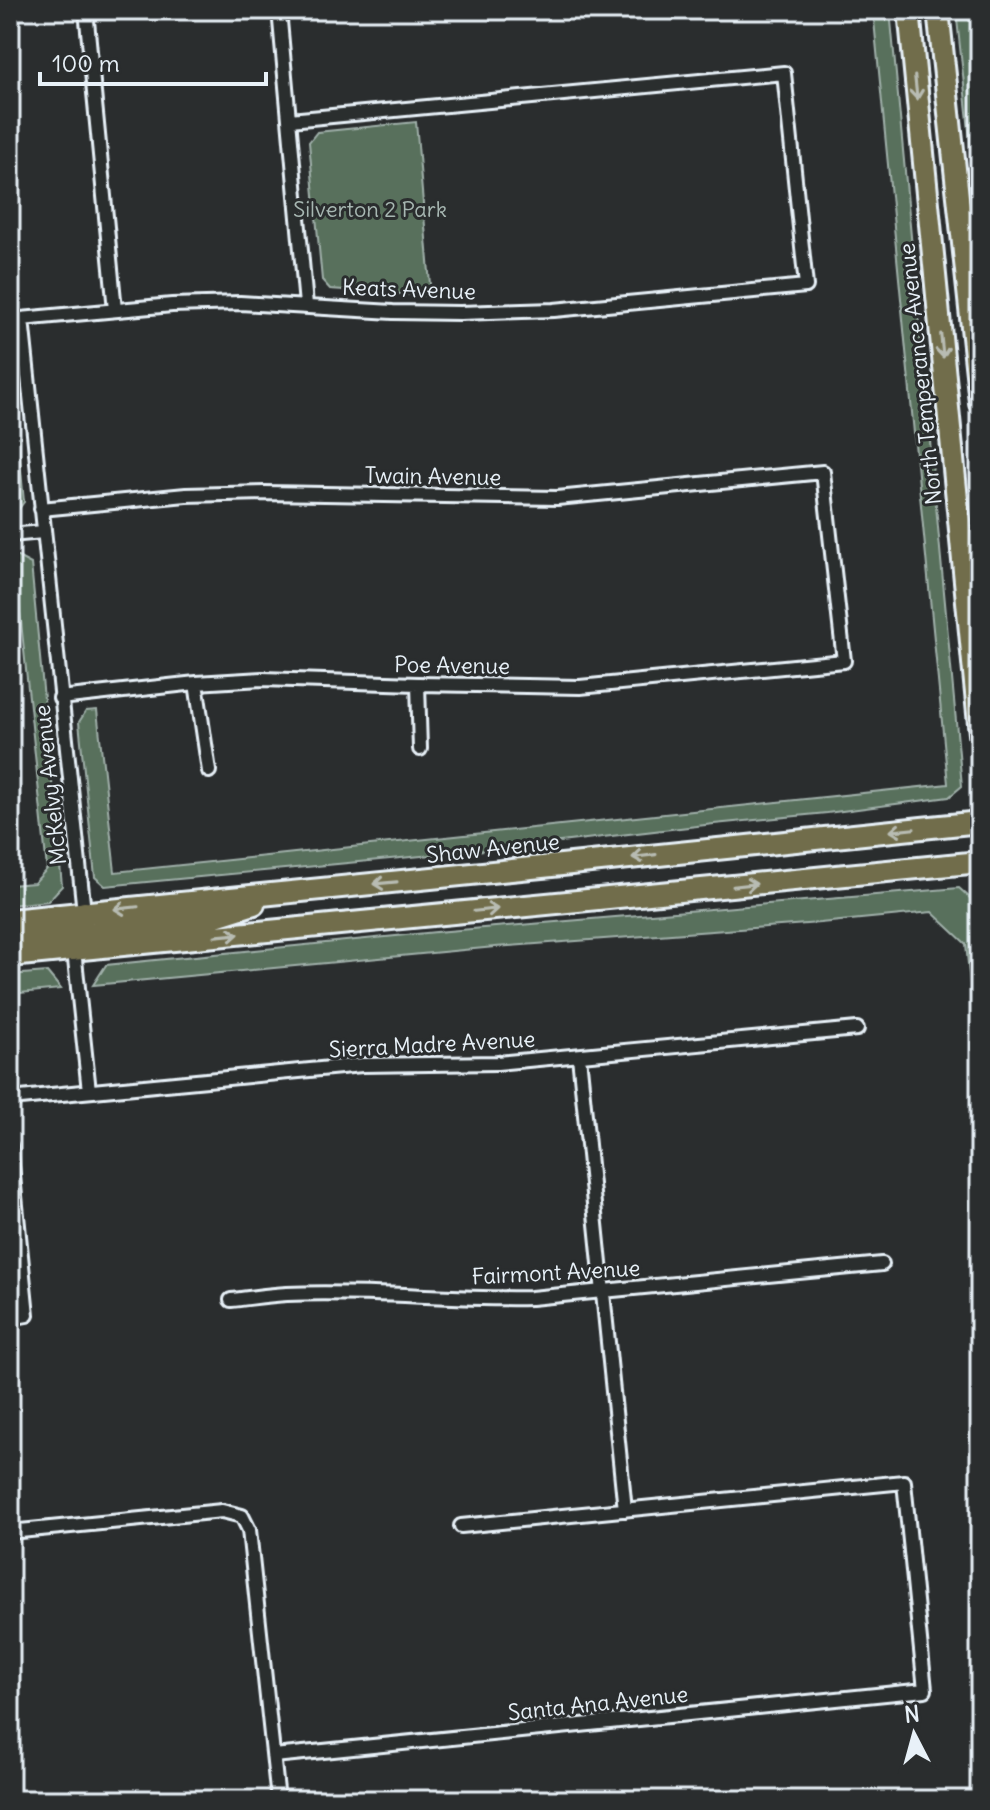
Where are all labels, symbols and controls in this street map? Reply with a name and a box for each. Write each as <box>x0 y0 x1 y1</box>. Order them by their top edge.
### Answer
scale bar <box>40 36 266 86</box>
text: 100 m <box>52 48 120 78</box>
one-way arrow <box>909 74 924 101</box>
park label: Silverton 2 Park <box>293 195 447 223</box>
street label: North Temperance Avenue <box>892 242 948 506</box>
street label: Keats Avenue <box>342 273 476 305</box>
one-way arrow <box>934 332 949 359</box>
street label: Twain Avenue <box>364 461 502 491</box>
street label: Poe Avenue <box>394 650 510 680</box>
street label: McKelvy Avenue <box>28 704 72 866</box>
one-way arrow <box>889 822 916 837</box>
street label: Shaw Avenue <box>425 827 561 869</box>
one-way arrow <box>631 849 658 864</box>
one-way arrow <box>372 876 399 891</box>
one-way arrow <box>731 877 757 892</box>
one-way arrow <box>113 901 140 916</box>
one-way arrow <box>472 903 499 918</box>
one-way arrow <box>213 928 240 943</box>
street label: Sierra Madre Avenue <box>328 1025 536 1063</box>
street label: Fairmont Avenue <box>471 1254 641 1290</box>
street label: Santa Ana Avenue <box>507 1680 689 1726</box>
north arrow <box>874 1694 954 1774</box>
text: N <box>903 1699 921 1729</box>

